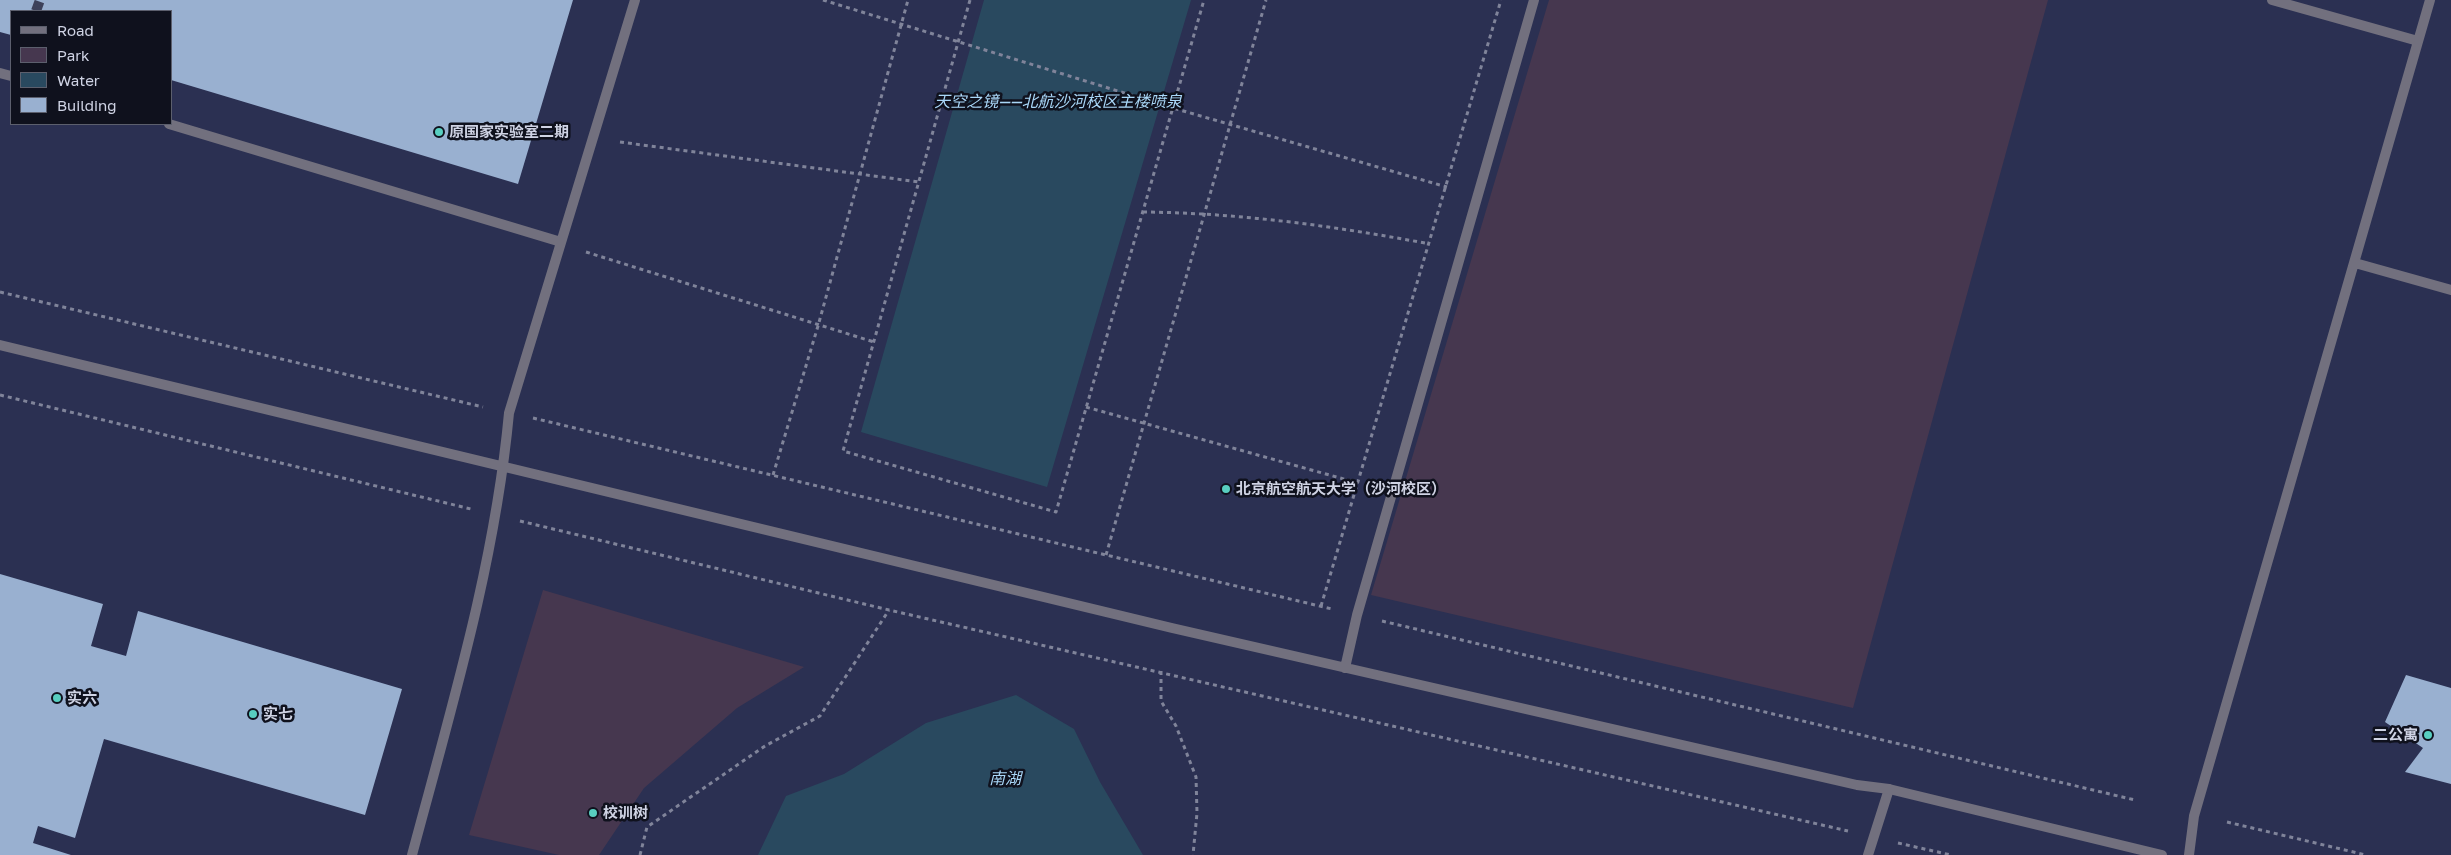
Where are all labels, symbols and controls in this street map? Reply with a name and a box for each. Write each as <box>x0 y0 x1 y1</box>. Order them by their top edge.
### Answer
legend <box>10 10 172 125</box>
text: Road <box>57 21 94 39</box>
text: Park <box>57 46 89 64</box>
text: Water <box>57 71 100 89</box>
water label: 天空之镜——北航沙河校区主楼喷泉 <box>934 92 1182 112</box>
text: Building <box>57 96 117 114</box>
place label: 原国家实验室二期 <box>449 123 569 141</box>
marker: 原国家实验室二期 <box>433 126 445 138</box>
place label: 北京航空航天大学（沙河校区） <box>1236 480 1446 498</box>
marker: 北京航空航天大学（沙河校区） <box>1220 483 1232 495</box>
place label: 实六 <box>67 689 97 707</box>
marker: 实六 <box>51 692 63 704</box>
place label: 实七 <box>263 705 293 723</box>
marker: 实七 <box>247 708 259 720</box>
place label: 二公寓 <box>2373 726 2418 744</box>
marker: 二公寓 <box>2422 729 2434 741</box>
water label: 南湖 <box>989 769 1021 789</box>
place label: 校训树 <box>603 804 648 822</box>
marker: 校训树 <box>587 807 599 819</box>

